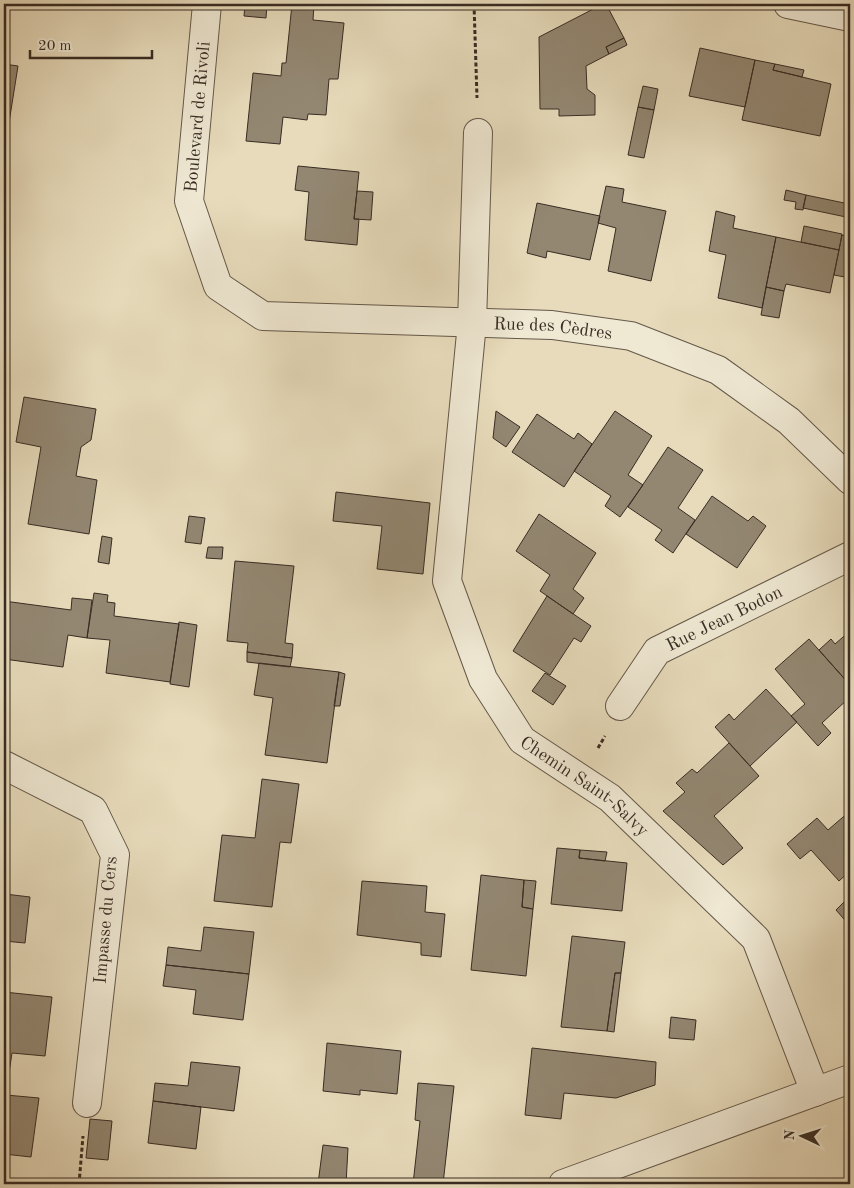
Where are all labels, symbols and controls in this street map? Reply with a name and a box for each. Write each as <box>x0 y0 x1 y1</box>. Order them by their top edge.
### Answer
scale bar <box>30 28 152 60</box>
text: 20 m <box>38 39 72 54</box>
street label: Boulevard de Rivoli <box>182 41 214 193</box>
street label: Rue des Cèdres <box>493 315 614 343</box>
street label: Rue Jean Bodon <box>664 583 786 655</box>
street label: Chemin Saint-Salvy <box>516 733 652 841</box>
street label: Impasse du Cers <box>91 855 121 985</box>
north arrow <box>776 1110 826 1160</box>
text: N <box>783 1129 797 1141</box>

